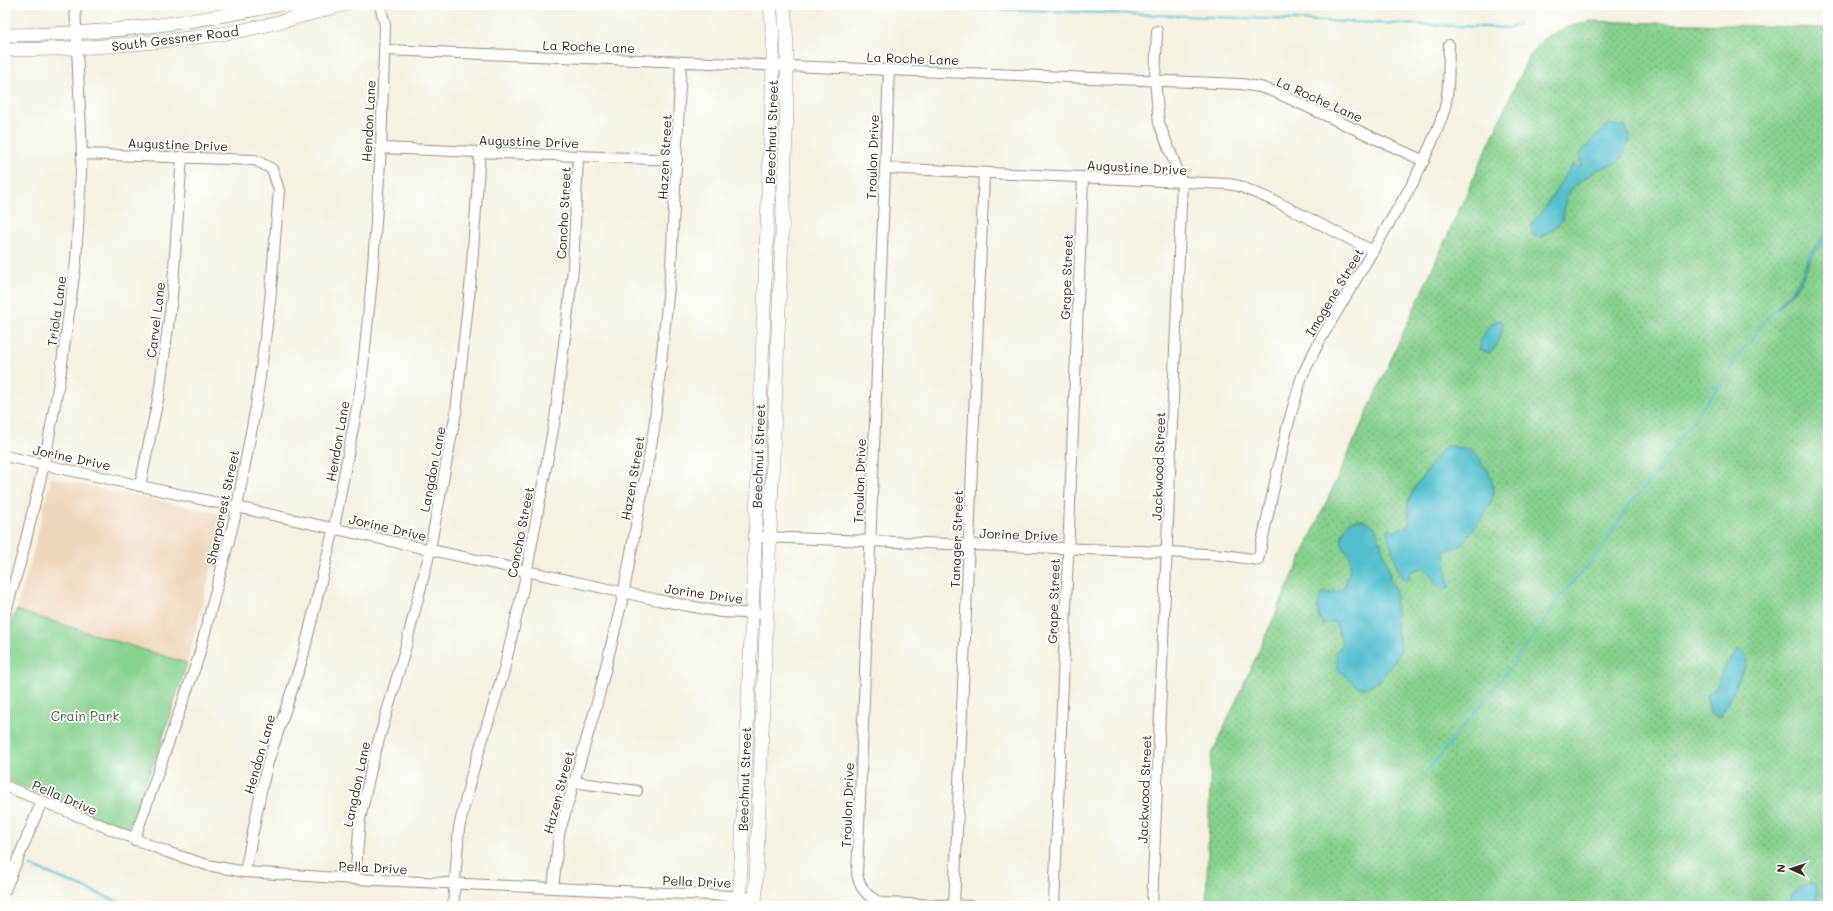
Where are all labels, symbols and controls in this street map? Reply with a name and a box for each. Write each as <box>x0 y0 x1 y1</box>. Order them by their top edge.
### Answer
street label: South Gessner Road <box>110 22 240 54</box>
street label: La Roche Lane <box>542 36 636 56</box>
street label: La Roche Lane <box>866 48 960 68</box>
street label: La Roche Lane <box>1274 72 1366 126</box>
street label: Beechnut Street <box>761 79 781 185</box>
street label: Hendon Lane <box>357 80 379 162</box>
street label: Hazen Street <box>653 114 675 200</box>
street label: Troulon Drive <box>862 114 882 200</box>
street label: Augustine Drive <box>478 131 580 151</box>
street label: Augustine Drive <box>127 134 229 154</box>
street label: Augustine Drive <box>1086 156 1188 178</box>
street label: Concho Street <box>552 166 574 260</box>
street label: Grape Street <box>1056 234 1076 320</box>
street label: Imogene Street <box>1301 244 1367 339</box>
street label: Triola Lane <box>43 275 69 347</box>
street label: Carvel Lane <box>142 281 168 359</box>
street label: Hendon Lane <box>322 399 352 483</box>
street label: Beechnut Street <box>748 403 768 509</box>
street label: Jackwood Street <box>1148 411 1168 521</box>
street label: Langdon Lane <box>415 425 449 513</box>
street label: Hazen Street <box>616 434 648 522</box>
street label: Troulon Drive <box>849 438 869 524</box>
street label: Jorine Drive <box>32 440 112 474</box>
street label: Sharpcrest Street <box>202 448 243 566</box>
street label: Concho Street <box>503 485 537 579</box>
street label: Tanager Street <box>946 489 966 588</box>
street label: Jorine Drive <box>348 510 428 544</box>
street label: Jorine Drive <box>979 524 1059 544</box>
street label: Grape Street <box>1043 558 1063 644</box>
street label: Jorine Drive <box>664 579 744 607</box>
park label: Crain Park <box>51 707 119 724</box>
street label: Hendon Lane <box>240 712 278 796</box>
street label: Beechnut Street <box>734 726 754 832</box>
street label: Jackwood Street <box>1134 734 1154 844</box>
street label: Langdon Lane <box>339 740 373 828</box>
street label: Hazen Street <box>539 748 577 835</box>
street label: Troulon Drive <box>837 762 857 848</box>
street label: Pella Drive <box>30 776 100 818</box>
north arrow <box>1771 849 1811 889</box>
street label: Pella Drive <box>338 857 408 877</box>
text: N <box>1773 864 1788 873</box>
street label: Pella Drive <box>662 871 732 891</box>

